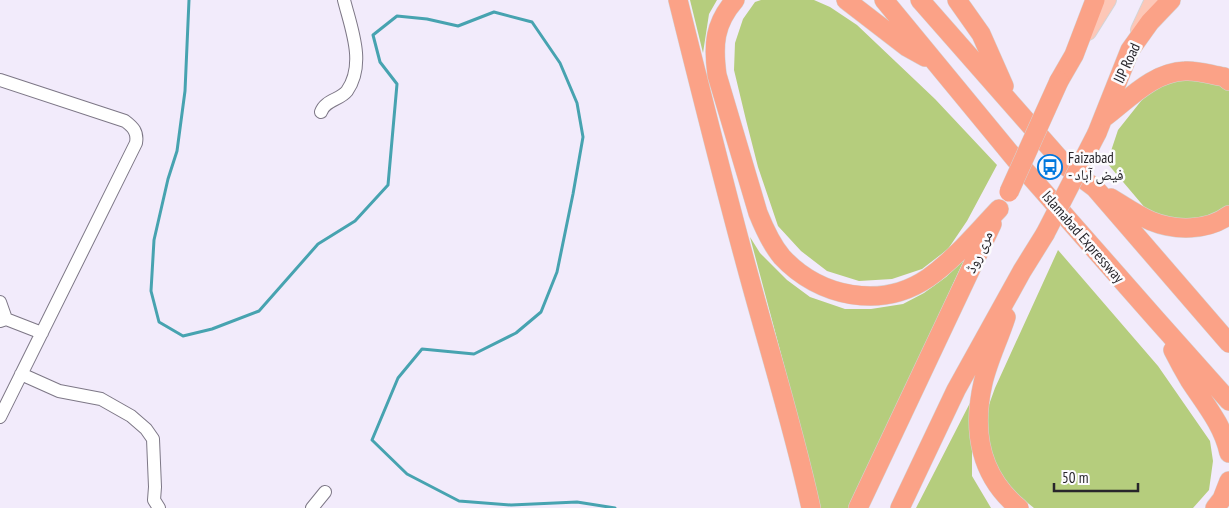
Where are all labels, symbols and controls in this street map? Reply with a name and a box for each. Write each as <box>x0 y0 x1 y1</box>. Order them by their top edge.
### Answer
street label: IJP Road <box>1109 40 1144 86</box>
place label: Faizabad - فیض آباد <box>1068 148 1124 185</box>
bus stop icon: Faizabad - فیض آباد <box>1037 154 1063 180</box>
street label: Islamabad Expressway <box>1038 187 1129 287</box>
street label: مری روڈ <box>961 228 998 276</box>
scale bar <box>1054 460 1138 492</box>
text: 50 m <box>1062 468 1088 487</box>

